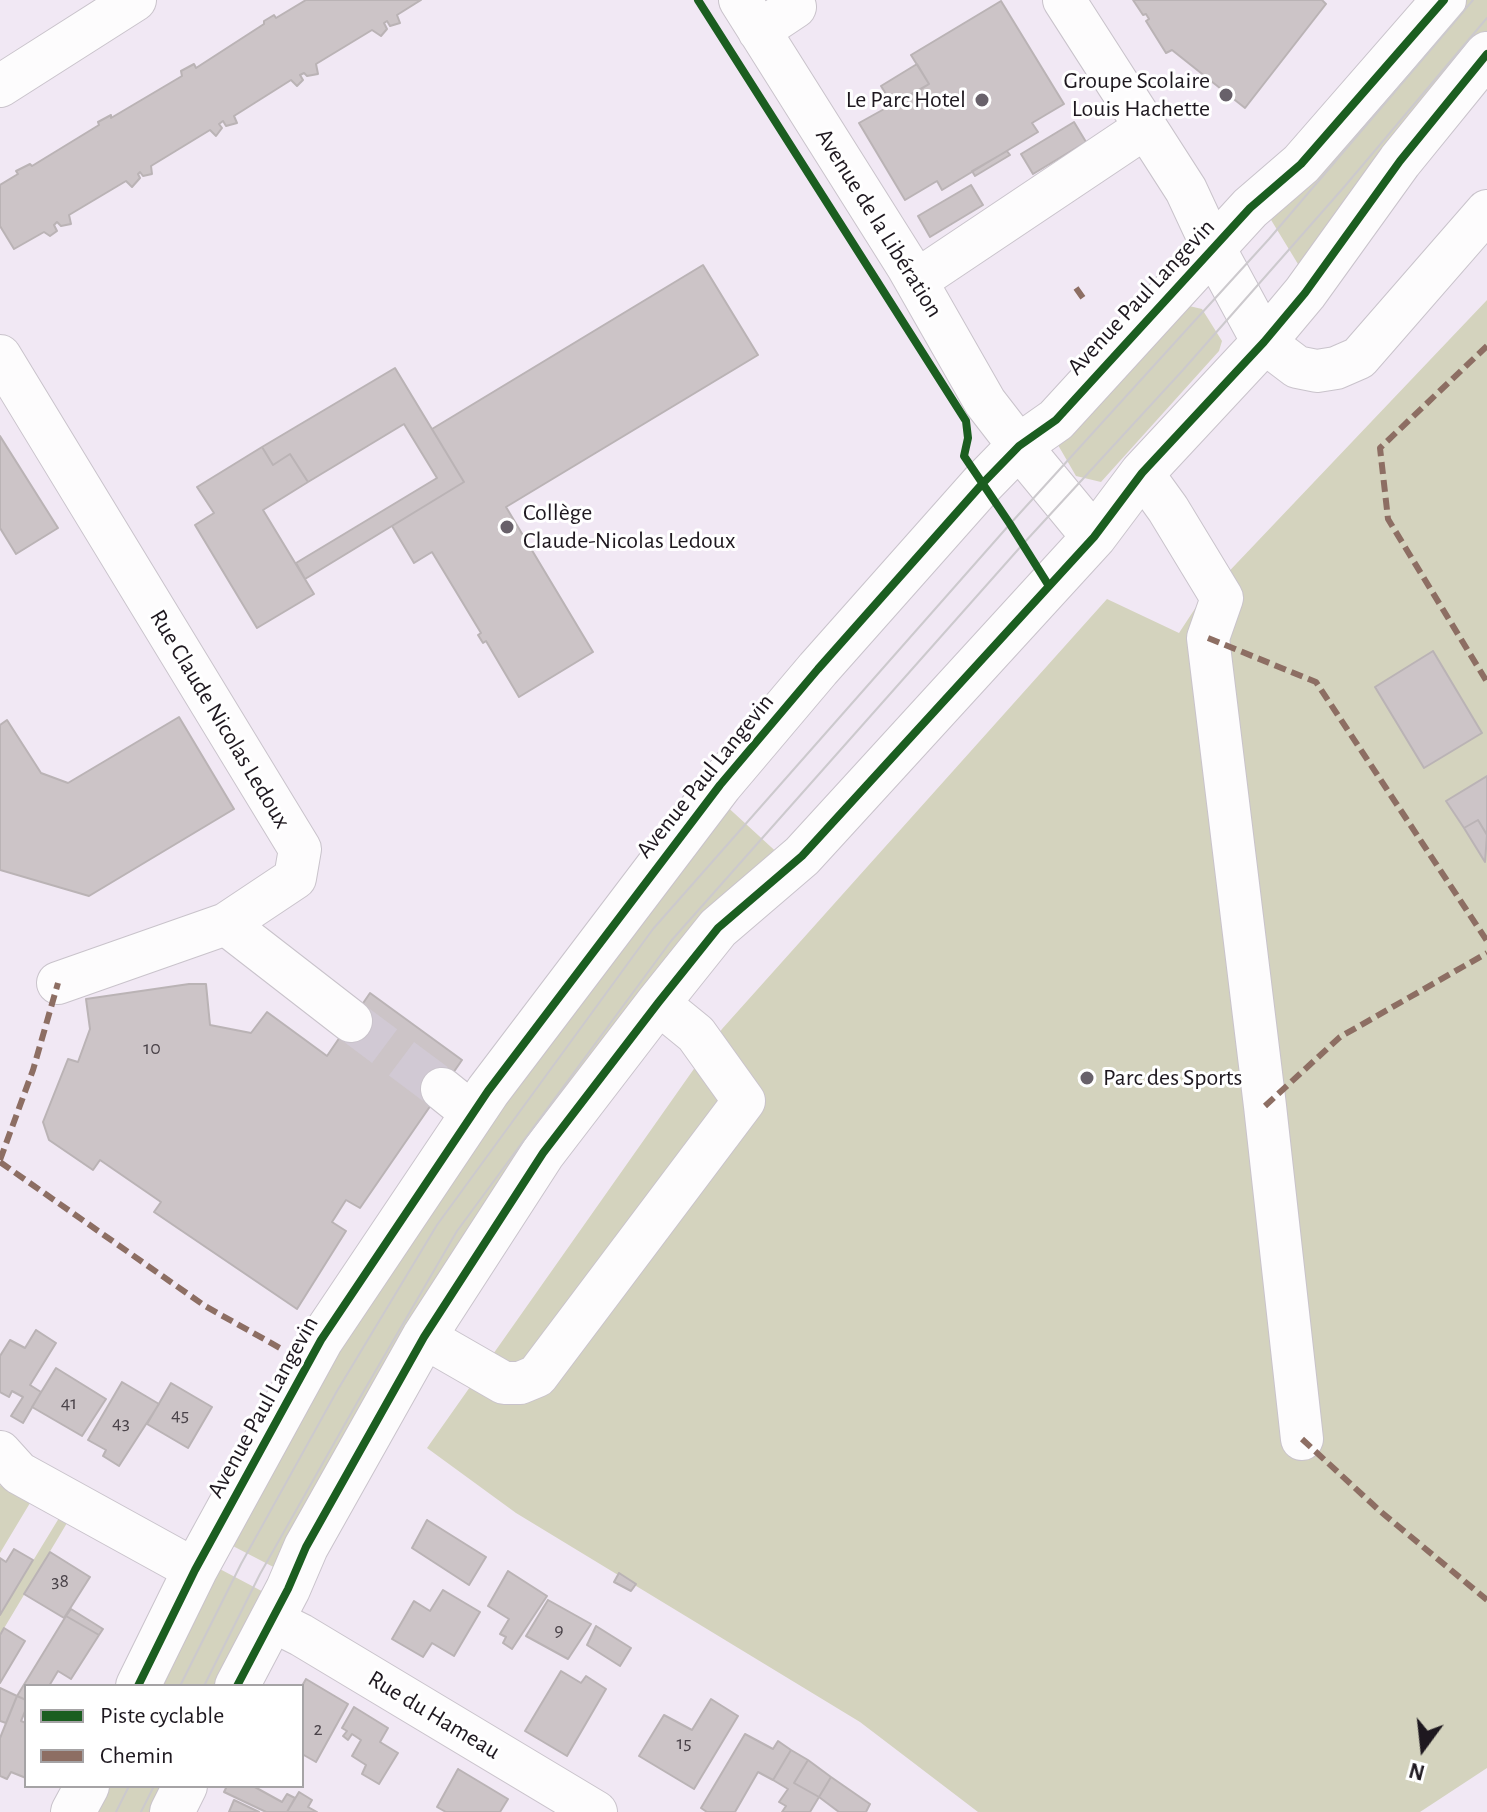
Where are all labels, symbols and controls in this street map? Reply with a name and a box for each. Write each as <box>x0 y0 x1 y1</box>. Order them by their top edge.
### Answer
place label: Groupe Scolaire Louis Hachette <box>1064 67 1210 123</box>
place label: Le Parc Hotel <box>846 86 966 114</box>
marker: Groupe Scolaire Louis Hachette <box>1217 86 1235 104</box>
marker: Le Parc Hotel <box>973 91 991 109</box>
street label: Avenue de la Libération <box>809 123 949 323</box>
street label: Avenue Paul Langevin <box>1061 213 1221 381</box>
place label: Collège Claude-Nicolas Ledoux <box>523 499 736 555</box>
marker: Collège Claude-Nicolas Ledoux <box>498 518 516 536</box>
street label: Rue Claude Nicolas Ledoux <box>143 604 297 834</box>
street label: Avenue Paul Langevin <box>630 688 780 864</box>
house number: 10 <box>143 1036 161 1060</box>
place label: Parc des Sports <box>1103 1064 1242 1092</box>
marker: Parc des Sports <box>1078 1069 1096 1087</box>
street label: Avenue Paul Langevin <box>201 1311 325 1503</box>
house number: 41 <box>61 1391 77 1415</box>
house number: 45 <box>171 1403 189 1427</box>
house number: 43 <box>112 1411 130 1435</box>
house number: 38 <box>51 1569 69 1593</box>
house number: 9 <box>554 1618 564 1642</box>
street label: Rue du Hameau <box>363 1664 505 1766</box>
legend <box>24 1684 304 1788</box>
text: Piste cyclable <box>100 1704 224 1728</box>
north arrow <box>1383 1708 1463 1788</box>
house number: 2 <box>313 1717 323 1741</box>
house number: 15 <box>676 1731 692 1755</box>
text: Chemin <box>100 1744 173 1768</box>
text: N <box>1407 1759 1427 1784</box>

